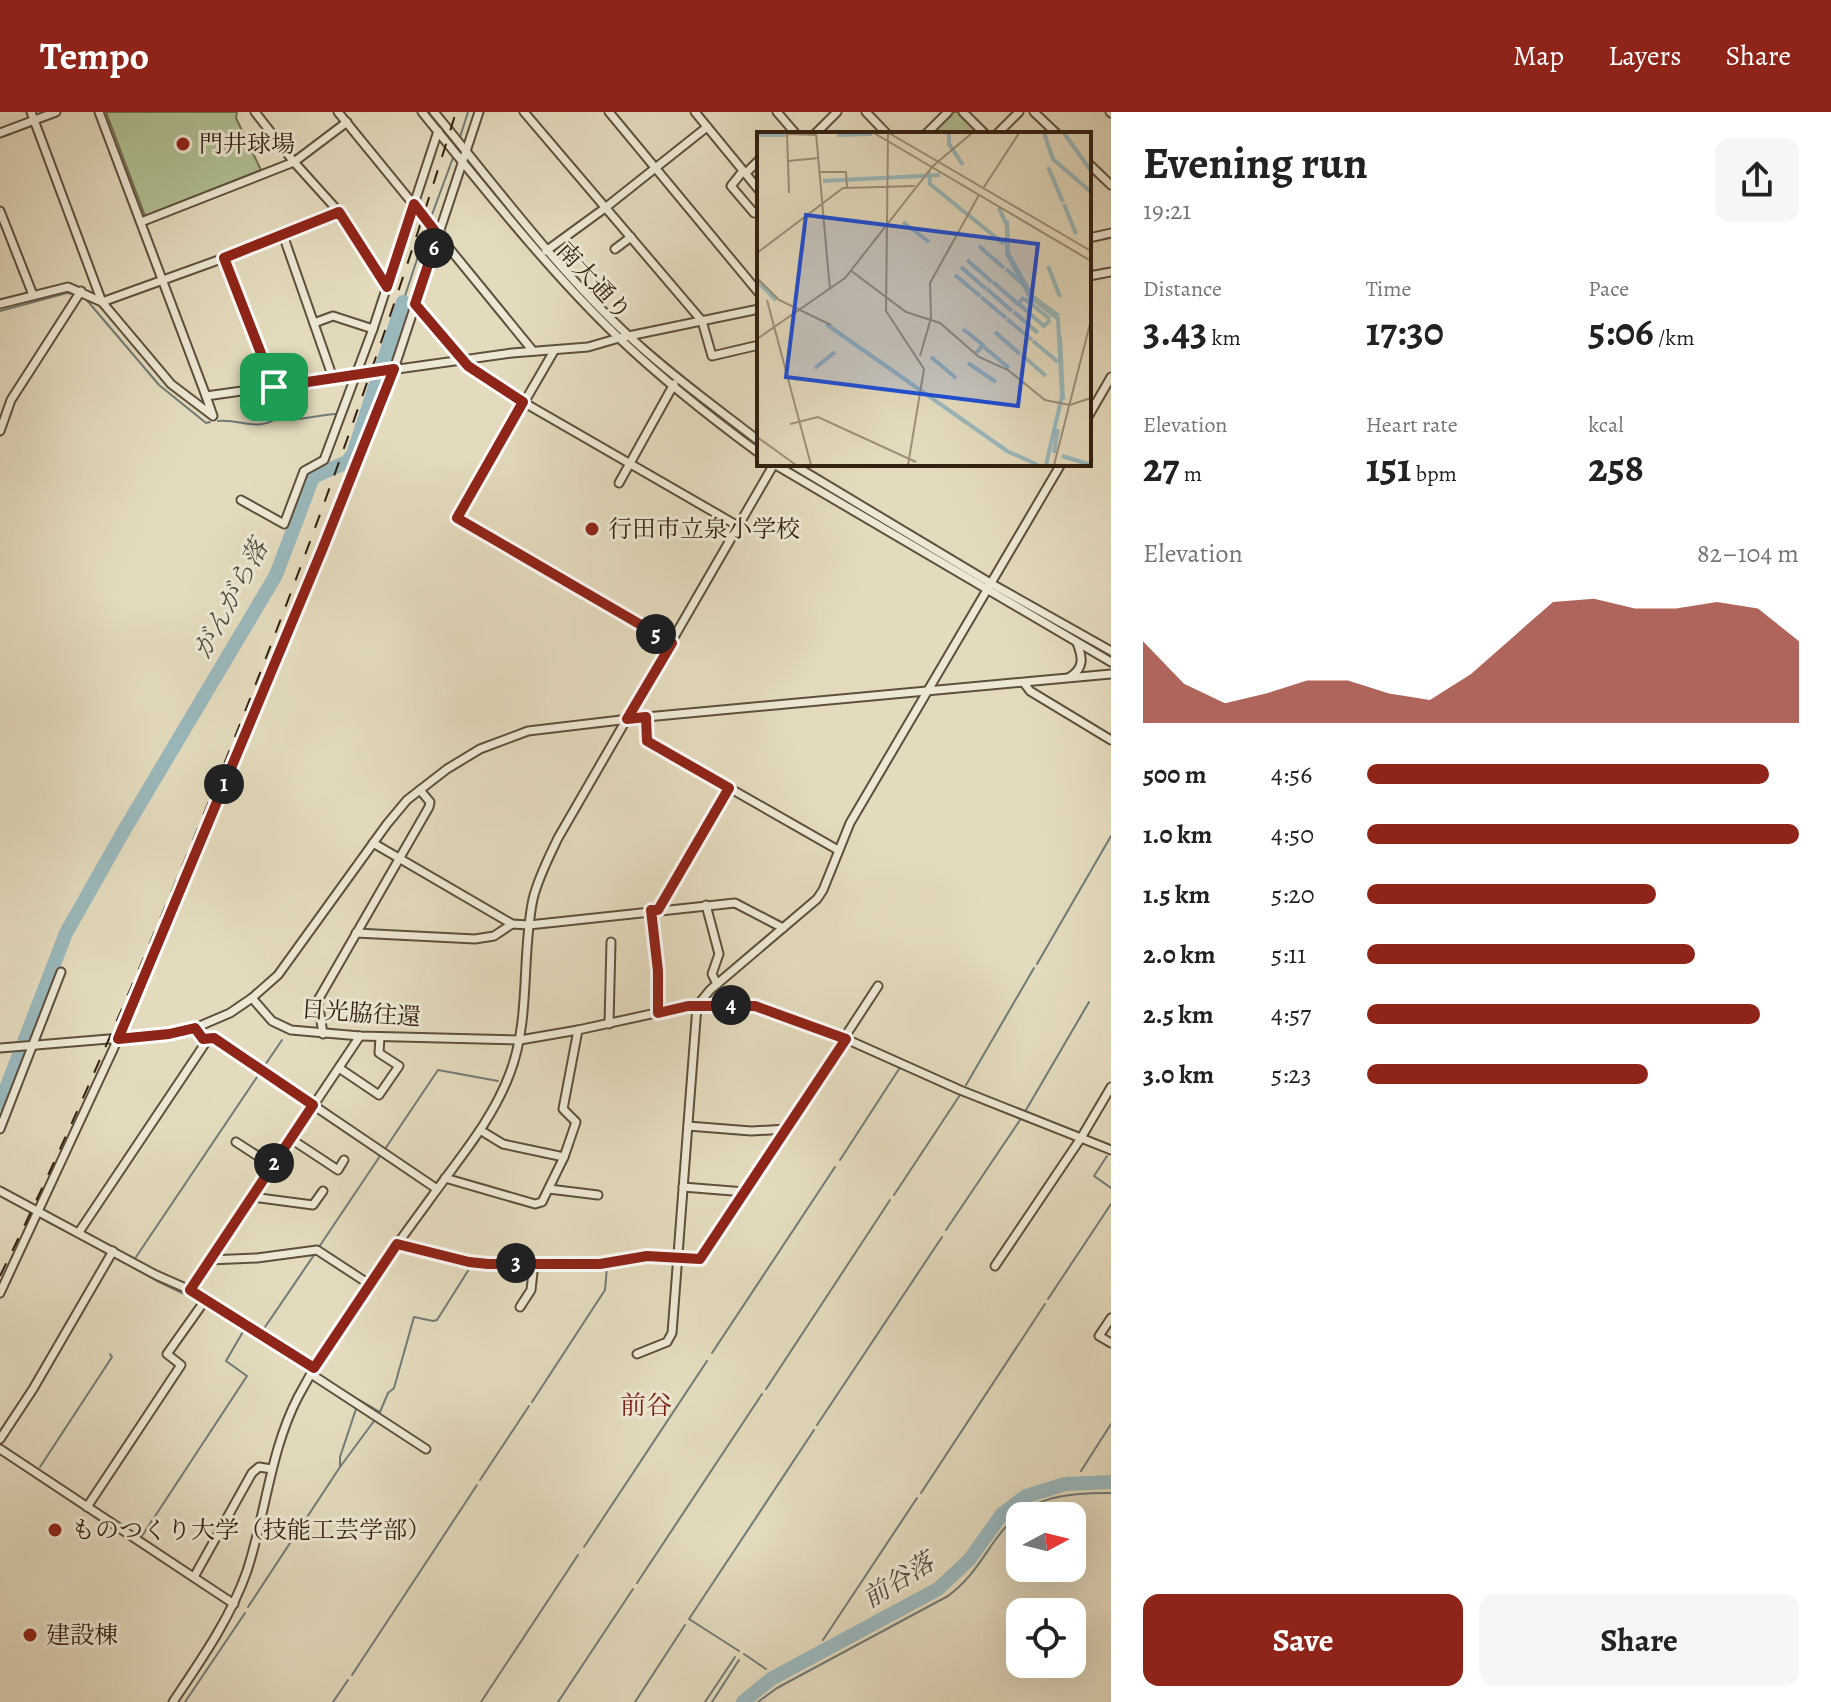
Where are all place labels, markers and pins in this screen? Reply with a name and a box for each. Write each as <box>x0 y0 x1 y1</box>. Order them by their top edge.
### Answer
place label: 門井球場 <box>199 128 295 160</box>
marker: 門井球場 <box>174 135 192 153</box>
pin: 6 <box>414 228 454 268</box>
pin <box>240 353 308 421</box>
place label: 行田市立泉小学校 <box>608 513 800 545</box>
marker: 行田市立泉小学校 <box>583 520 601 538</box>
pin: 5 <box>636 614 676 654</box>
pin: 1 <box>204 764 244 804</box>
pin: 4 <box>711 985 751 1025</box>
pin: 2 <box>254 1143 294 1183</box>
pin: 3 <box>496 1243 536 1283</box>
place label: ものつくり大学（技能工芸学部） <box>71 1514 431 1546</box>
marker: ものつくり大学（技能工芸学部） <box>46 1521 64 1539</box>
place label: 建設棟 <box>46 1619 118 1651</box>
marker: 建設棟 <box>21 1626 39 1644</box>

